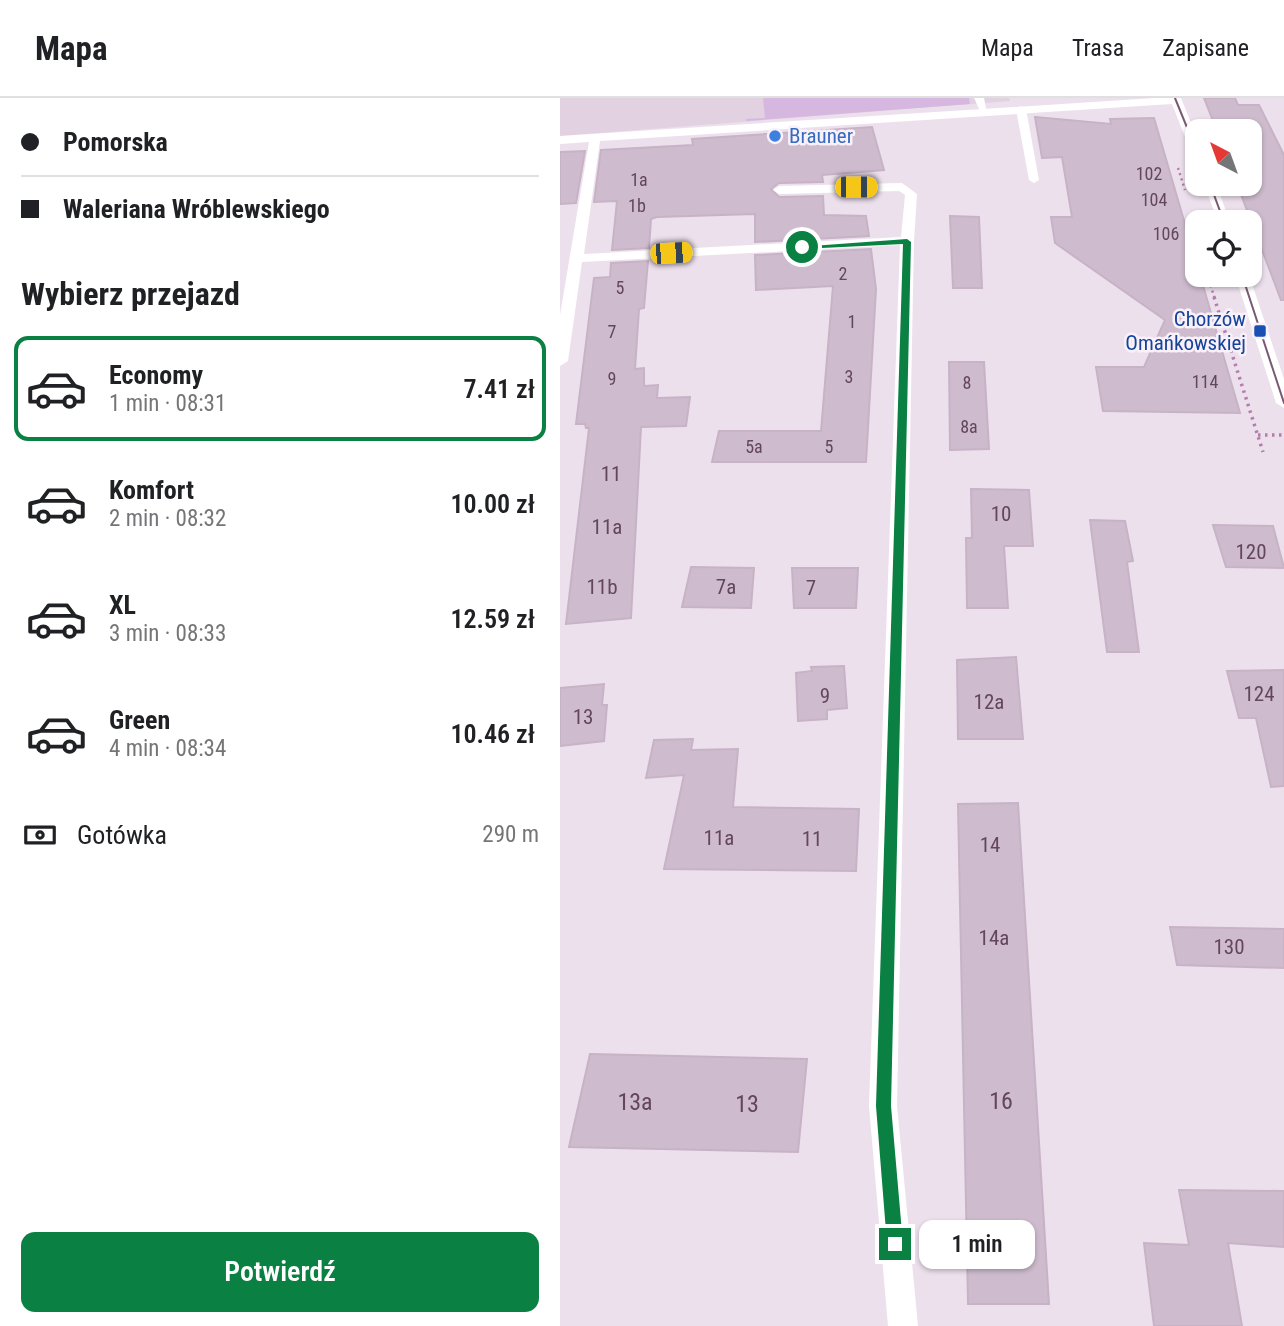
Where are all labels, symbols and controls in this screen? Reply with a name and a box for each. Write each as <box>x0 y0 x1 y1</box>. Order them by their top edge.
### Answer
text: Mapa <box>35 29 107 68</box>
text: Mapa <box>981 34 1034 62</box>
text: Trasa <box>1072 34 1124 62</box>
text: Zapisane <box>1162 34 1249 62</box>
north arrow <box>1185 119 1262 196</box>
map controls <box>1185 119 1262 287</box>
place label: Brauner <box>789 124 853 148</box>
text: Pomorska <box>63 127 168 157</box>
marker: Brauner <box>767 128 783 144</box>
house number: 102 <box>1136 163 1162 184</box>
house number: 1a <box>630 169 648 190</box>
car <box>836 177 878 198</box>
house number: 104 <box>1141 189 1167 210</box>
text: Waleriana Wróblewskiego <box>63 194 330 224</box>
house number: 1b <box>628 195 646 216</box>
button: locate <box>1185 210 1262 287</box>
house number: 106 <box>1153 223 1179 244</box>
route start <box>786 231 818 263</box>
car <box>650 241 693 265</box>
house number: 2 <box>839 263 848 284</box>
text: Wybierz przejazd <box>21 275 240 313</box>
house number: 5 <box>616 277 625 298</box>
place label: Chorzów Omańkowskiej <box>1125 307 1246 355</box>
house number: 1 <box>848 311 856 332</box>
house number: 7 <box>608 321 617 342</box>
marker: Chorzów Omańkowskiej <box>1252 323 1268 339</box>
icon: car <box>25 357 88 420</box>
text: Economy <box>109 360 203 390</box>
house number: 3 <box>845 366 853 387</box>
house number: 9 <box>608 368 616 389</box>
house number: 114 <box>1192 371 1218 392</box>
house number: 8 <box>963 372 971 393</box>
text: 7.41 zł <box>463 374 535 404</box>
text: 1 min · 08:31 <box>109 390 226 417</box>
house number: 8a <box>960 416 978 437</box>
house number: 5a <box>745 436 763 457</box>
house number: 5 <box>825 436 834 457</box>
house number: 11 <box>601 462 621 486</box>
icon: car <box>25 472 88 535</box>
text: Komfort <box>109 475 194 505</box>
text: 10.00 zł <box>450 489 535 519</box>
house number: 10 <box>991 502 1011 526</box>
text: 2 min · 08:32 <box>109 505 226 532</box>
house number: 11a <box>592 515 622 539</box>
house number: 120 <box>1235 540 1267 564</box>
house number: 11b <box>586 575 618 599</box>
house number: 7a <box>716 575 736 599</box>
house number: 7 <box>806 576 816 600</box>
icon: car <box>25 587 88 650</box>
text: XL <box>109 590 136 620</box>
text: 12.59 zł <box>450 604 535 634</box>
text: 3 min · 08:33 <box>109 620 226 647</box>
house number: 124 <box>1243 682 1275 706</box>
house number: 9 <box>820 684 830 708</box>
house number: 12a <box>974 690 1004 714</box>
icon: car <box>25 702 88 765</box>
text: Green <box>109 705 170 735</box>
house number: 13 <box>573 705 593 729</box>
text: 10.46 zł <box>450 719 535 749</box>
text: 4 min · 08:34 <box>109 735 226 762</box>
icon: cash <box>21 816 59 854</box>
text: Gotówka <box>77 820 167 850</box>
text: 290 m <box>482 821 539 848</box>
house number: 11a <box>704 826 734 850</box>
house number: 11 <box>802 827 822 851</box>
house number: 14 <box>980 833 1000 857</box>
house number: 14a <box>979 926 1009 950</box>
house number: 130 <box>1213 935 1245 959</box>
house number: 16 <box>989 1087 1013 1115</box>
house number: 13a <box>617 1088 653 1116</box>
house number: 13 <box>735 1090 759 1118</box>
callout: 1 min <box>920 1220 1035 1268</box>
route end <box>879 1228 911 1260</box>
text: 1 min <box>952 1231 1002 1258</box>
button: Potwierdź <box>21 1232 539 1312</box>

